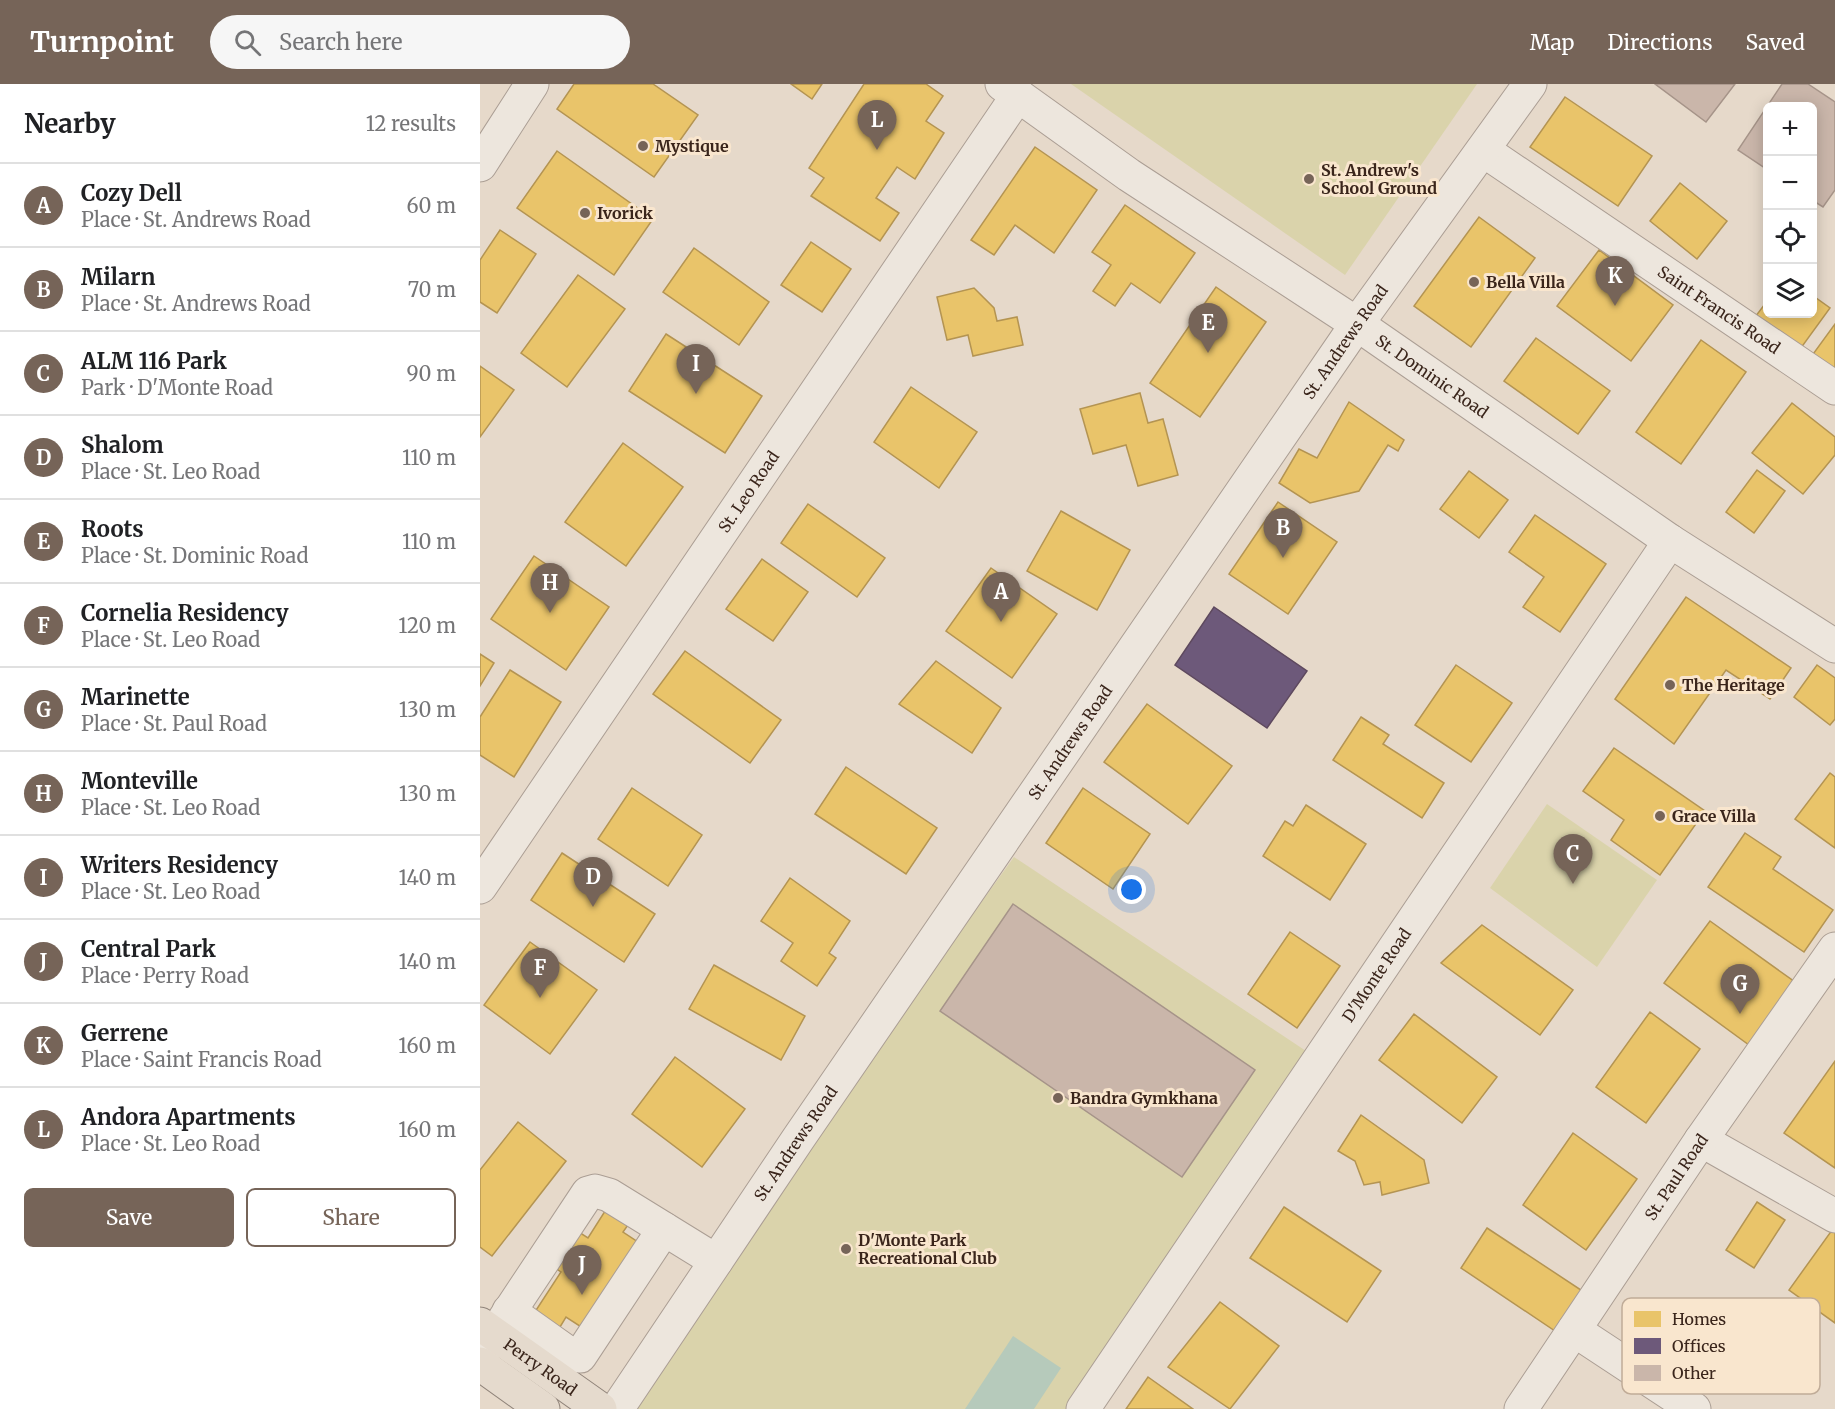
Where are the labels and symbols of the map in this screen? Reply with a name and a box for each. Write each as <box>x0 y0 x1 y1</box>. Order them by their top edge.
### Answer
pin: L <box>858 100 896 150</box>
place label: Mystique <box>655 136 729 156</box>
marker: Mystique <box>636 139 650 153</box>
place label: St. Andrew's School Ground <box>1321 160 1437 198</box>
marker: St. Andrew's School Ground <box>1302 172 1316 186</box>
place label: Ivorick <box>597 203 653 223</box>
marker: Ivorick <box>578 206 592 220</box>
pin: K <box>1596 256 1634 306</box>
street label: Saint Francis Road <box>1654 261 1784 358</box>
place label: Bella Villa <box>1486 272 1565 292</box>
marker: Bella Villa <box>1467 275 1481 289</box>
street label: St. Andrews Road <box>1299 281 1392 403</box>
pin: E <box>1188 304 1228 353</box>
street label: St. Dominic Road <box>1372 330 1493 422</box>
pin: I <box>676 344 716 394</box>
street label: St. Leo Road <box>714 447 784 536</box>
pin: B <box>1264 508 1302 558</box>
pin: H <box>530 564 570 613</box>
pin: A <box>982 572 1020 622</box>
place label: The Heritage <box>1682 675 1785 695</box>
marker: The Heritage <box>1663 678 1677 692</box>
street label: St. Andrews Road <box>1024 681 1117 804</box>
place label: Grace Villa <box>1672 806 1756 826</box>
marker: Grace Villa <box>1653 809 1667 823</box>
pin: C <box>1554 834 1592 884</box>
pin: D <box>574 858 612 907</box>
your location <box>1117 875 1146 904</box>
street label: D'Monte Road <box>1338 924 1416 1026</box>
pin: F <box>520 948 560 998</box>
pin: G <box>1720 964 1760 1014</box>
street label: St. Andrews Road <box>749 1082 842 1205</box>
place label: Bandra Gymkhana <box>1070 1088 1218 1108</box>
marker: Bandra Gymkhana <box>1051 1091 1065 1105</box>
street label: St. Paul Road <box>1640 1130 1712 1224</box>
place label: D'Monte Park Recreational Club <box>858 1230 997 1268</box>
marker: D'Monte Park Recreational Club <box>839 1242 853 1256</box>
pin: J <box>562 1246 602 1295</box>
legend <box>1622 1298 1820 1394</box>
text: Homes <box>1672 1309 1726 1329</box>
street label: Perry Road <box>500 1334 581 1400</box>
text: Offices <box>1672 1336 1726 1356</box>
text: Other <box>1672 1363 1716 1383</box>

